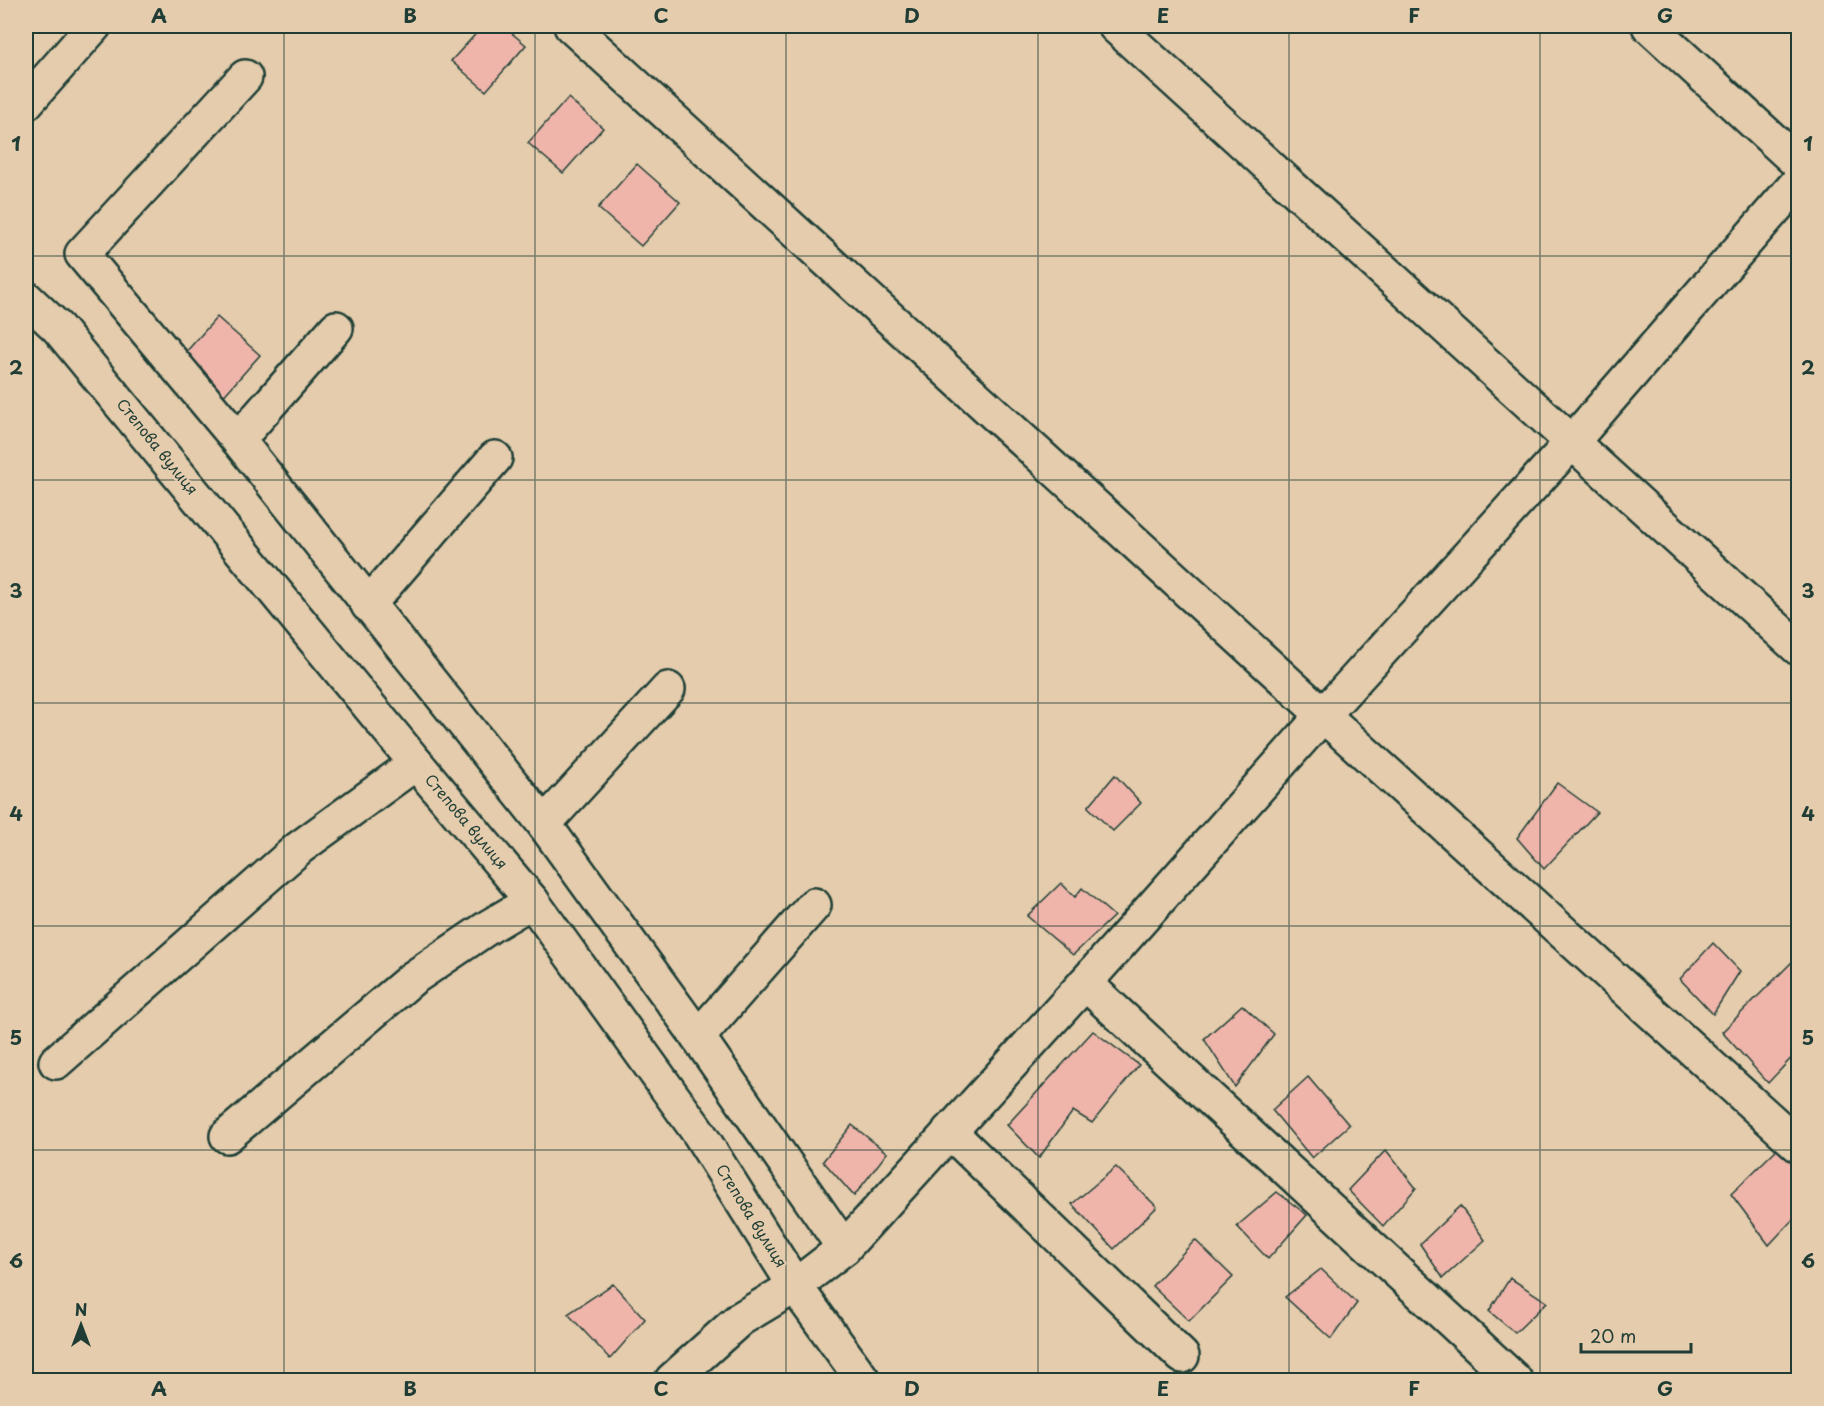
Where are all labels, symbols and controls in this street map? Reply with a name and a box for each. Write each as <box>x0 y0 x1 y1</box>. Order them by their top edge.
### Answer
text: A <box>151 0 167 30</box>
text: B <box>403 0 417 30</box>
text: C <box>653 0 669 30</box>
text: D <box>904 0 920 30</box>
text: E <box>1157 0 1169 30</box>
text: F <box>1408 0 1420 30</box>
text: G <box>1657 0 1673 30</box>
text: 1 <box>11 128 21 158</box>
text: 1 <box>1803 128 1813 158</box>
text: 2 <box>9 352 23 382</box>
text: 2 <box>1801 352 1815 382</box>
street label: Степова вулиця <box>112 393 204 499</box>
text: 3 <box>9 575 23 605</box>
text: 3 <box>1801 575 1815 605</box>
street label: Степова вулиця <box>420 768 514 874</box>
text: 4 <box>9 798 23 828</box>
text: 4 <box>1801 798 1815 828</box>
text: 5 <box>10 1022 22 1052</box>
text: 5 <box>1802 1022 1814 1052</box>
street label: Степова вулиця <box>711 1159 793 1272</box>
text: 6 <box>9 1245 23 1275</box>
text: 6 <box>1801 1245 1815 1275</box>
north arrow <box>51 1295 111 1355</box>
text: N <box>75 1297 87 1321</box>
scale bar <box>1581 1316 1690 1354</box>
text: 20 m <box>1590 1322 1636 1349</box>
text: A <box>151 1373 167 1403</box>
text: B <box>403 1373 417 1403</box>
text: C <box>653 1373 669 1403</box>
text: D <box>904 1373 920 1403</box>
text: E <box>1157 1373 1169 1403</box>
text: F <box>1408 1373 1420 1403</box>
text: G <box>1657 1373 1673 1403</box>

